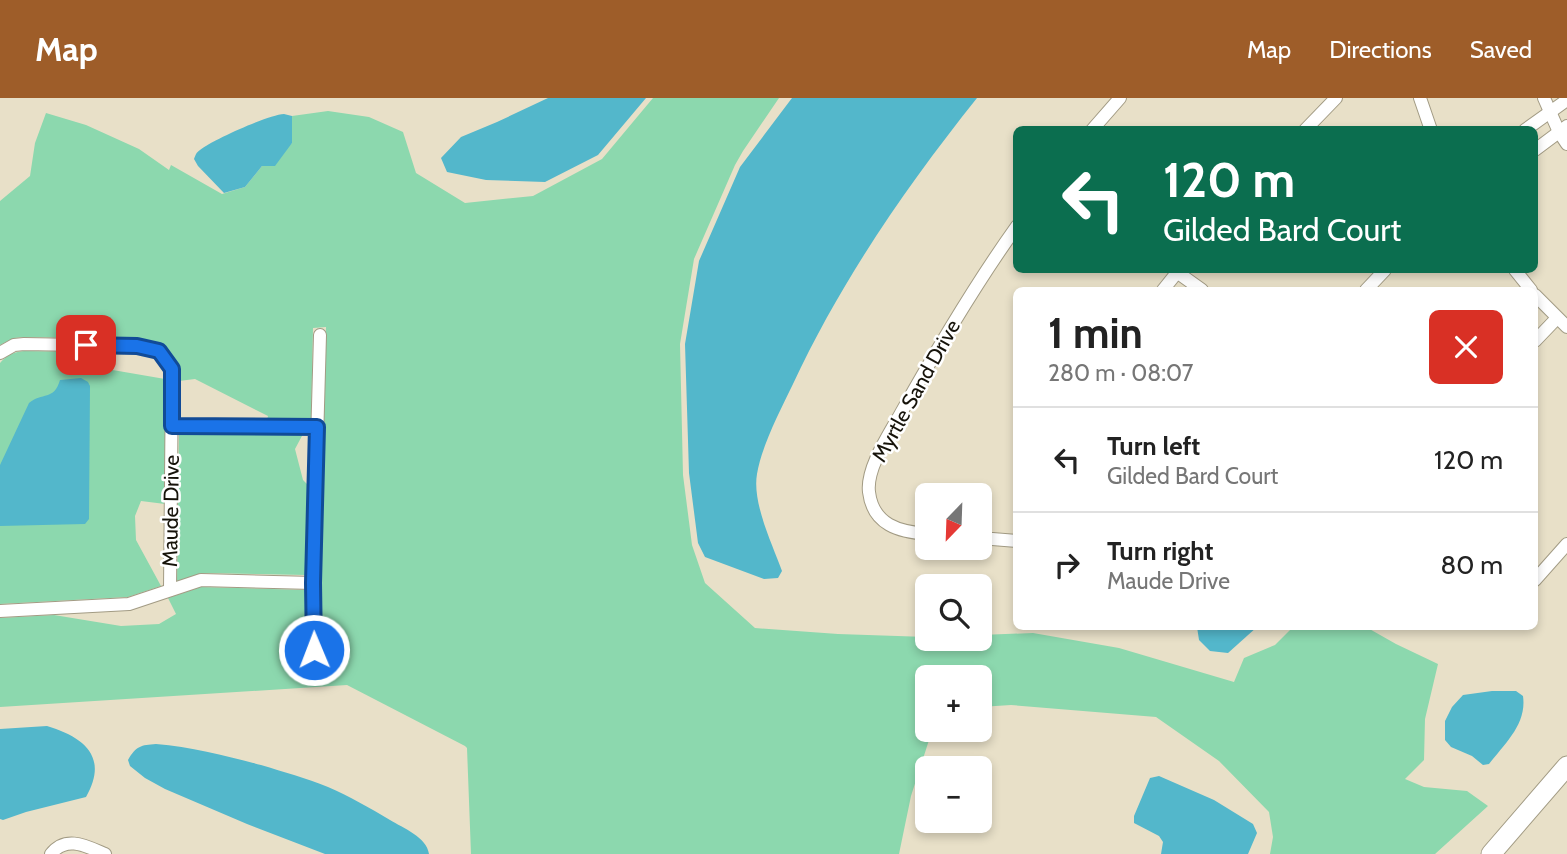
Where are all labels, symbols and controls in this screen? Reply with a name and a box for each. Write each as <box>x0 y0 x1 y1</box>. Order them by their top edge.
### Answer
text: Map <box>35 29 98 69</box>
text: Map <box>1247 35 1291 64</box>
text: Directions <box>1329 35 1432 64</box>
text: Saved <box>1470 35 1532 64</box>
text: 120 m <box>1163 150 1295 209</box>
icon: left <box>1048 154 1139 245</box>
text: Gilded Bard Court <box>1163 210 1401 249</box>
text: 1 min <box>1048 307 1143 359</box>
button: close <box>1429 310 1503 384</box>
pin <box>56 315 116 375</box>
street label: Myrtle Sand Drive <box>866 315 965 466</box>
icon: arrive <box>67 326 105 364</box>
text: 280 m · 08:07 <box>1048 359 1193 387</box>
text: Turn left <box>1107 430 1200 462</box>
icon: left <box>1048 441 1086 479</box>
text: 120 m <box>1434 444 1503 476</box>
street label: Maude Drive <box>157 454 184 567</box>
text: Gilded Bard Court <box>1107 462 1278 490</box>
north arrow <box>915 483 992 560</box>
map controls <box>915 483 992 833</box>
text: Turn right <box>1107 535 1213 567</box>
icon: right <box>1048 546 1086 584</box>
text: 80 m <box>1440 549 1503 581</box>
text: Maude Drive <box>1107 567 1230 595</box>
button: search <box>915 574 992 651</box>
position arrow <box>277 613 351 687</box>
button: + <box>915 665 992 742</box>
button: − <box>915 756 992 833</box>

